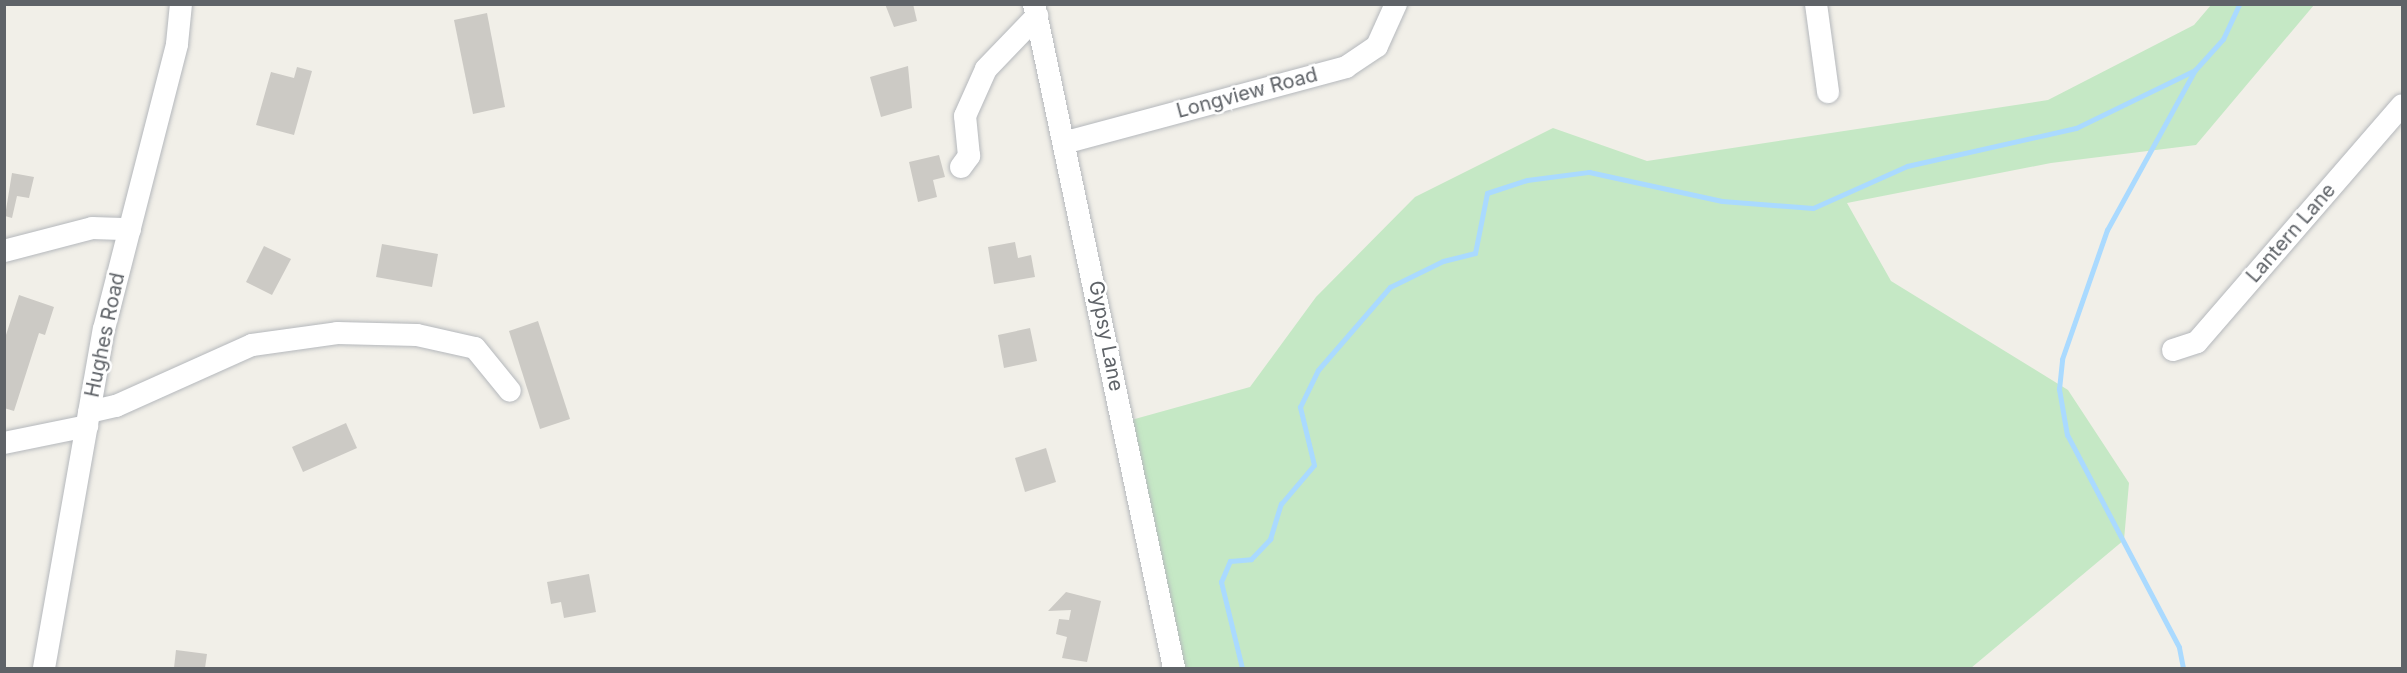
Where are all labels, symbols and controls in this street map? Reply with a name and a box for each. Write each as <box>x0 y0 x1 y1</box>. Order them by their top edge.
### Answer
street label: Longview Road <box>1174 63 1320 123</box>
street label: Lantern Lane <box>2241 178 2341 288</box>
street label: Hughes Road <box>80 270 130 400</box>
street label: Gypsy Lane <box>1084 279 1128 393</box>

